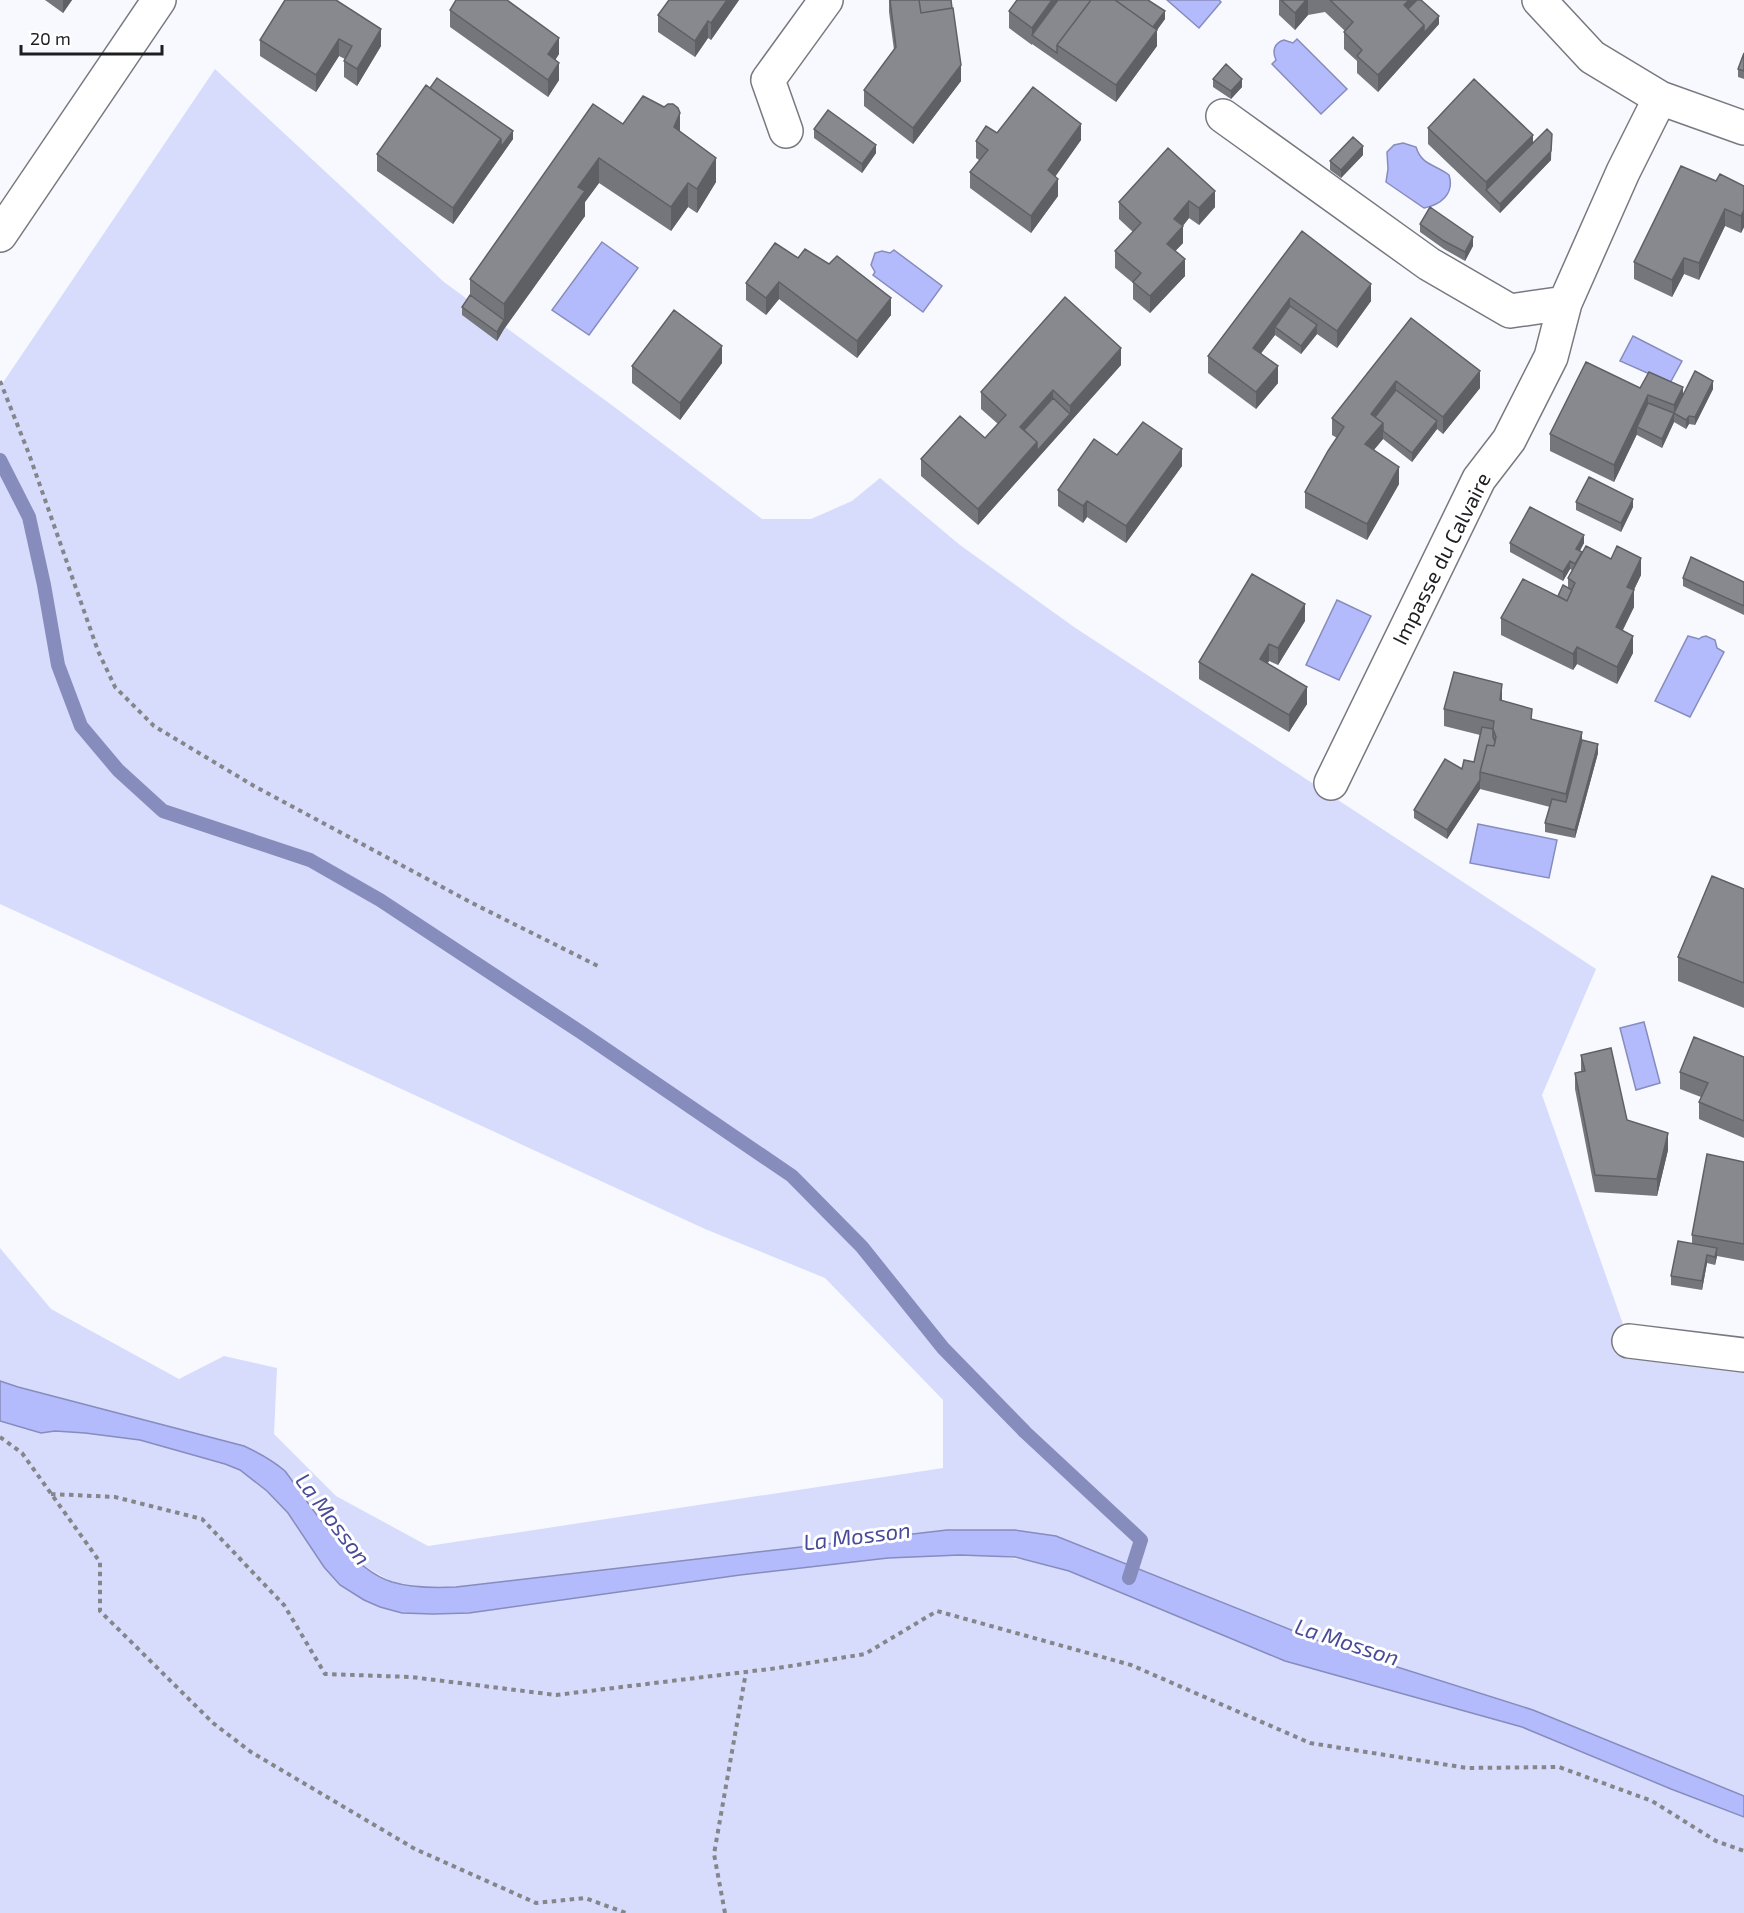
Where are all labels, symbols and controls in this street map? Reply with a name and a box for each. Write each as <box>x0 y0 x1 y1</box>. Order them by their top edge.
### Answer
scale bar <box>21 18 162 56</box>
text: 20 m <box>30 27 71 49</box>
street label: Impasse du Calvaire <box>1386 468 1495 649</box>
water label: La Mosson <box>291 1468 377 1569</box>
water label: La Mosson <box>802 1516 912 1554</box>
water label: La Mosson <box>1292 1612 1403 1670</box>

